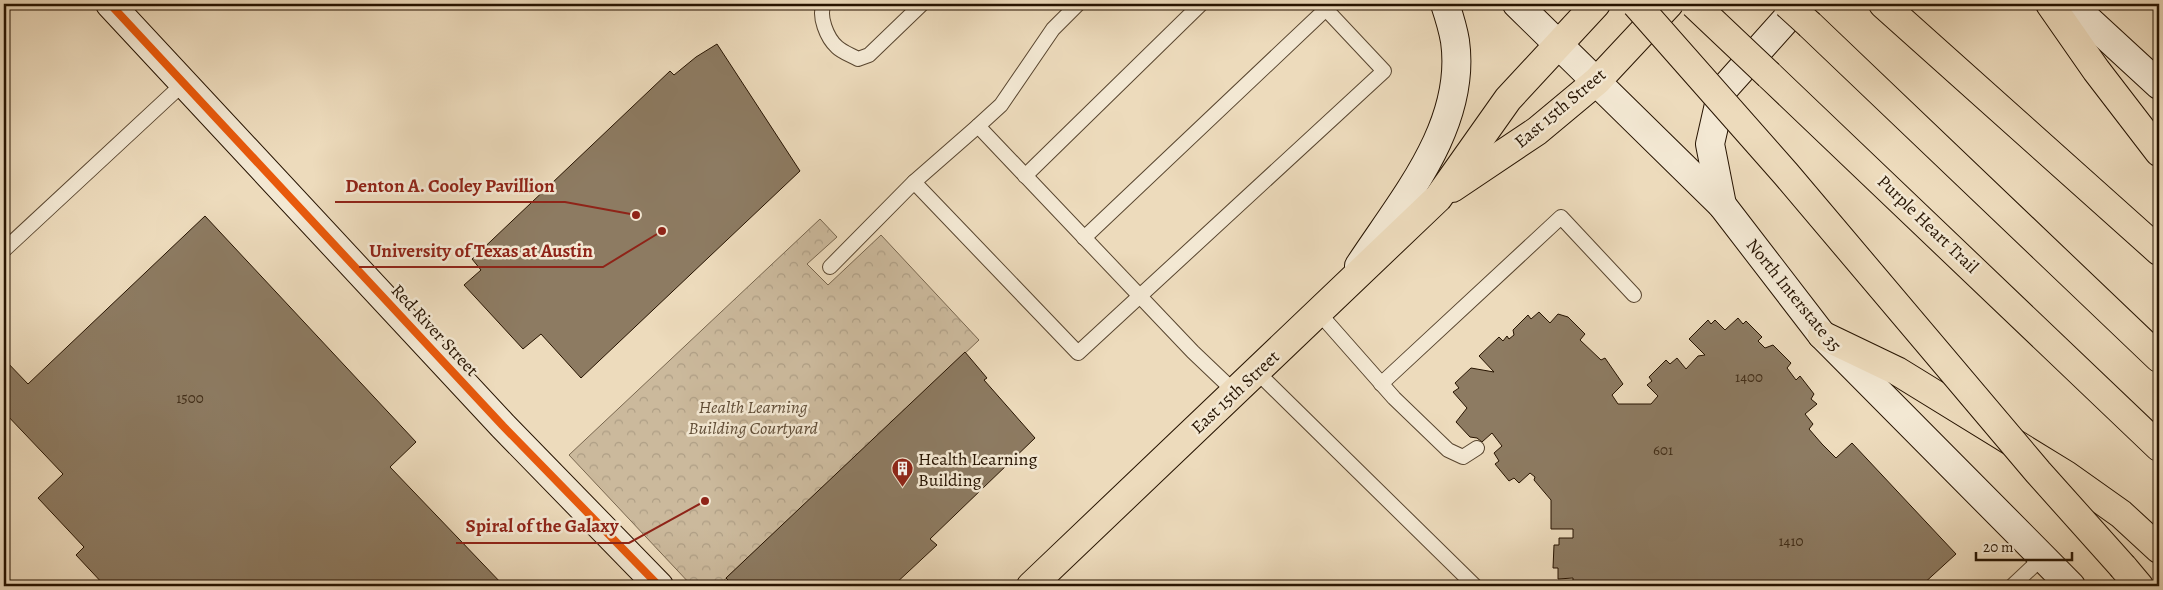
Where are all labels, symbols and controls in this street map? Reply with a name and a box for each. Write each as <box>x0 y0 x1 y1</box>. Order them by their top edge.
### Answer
street label: East 15th Street <box>1509 63 1611 153</box>
callout: Denton A. Cooley Pavillion <box>335 168 565 202</box>
street label: Purple Heart Trail <box>1872 170 1984 279</box>
text: Denton A. Cooley Pavillion <box>345 173 555 199</box>
callout: University of Texas at Austin <box>359 233 603 267</box>
street label: North Interstate 35 <box>1741 233 1847 357</box>
text: University of Texas at Austin <box>369 238 593 264</box>
street label: Red River Street <box>386 279 484 381</box>
street label: East 15th Street <box>1186 345 1284 439</box>
house number: 1400 <box>1735 367 1763 387</box>
house number: 1500 <box>176 388 204 408</box>
park label: Health Learning Building Courtyard <box>688 395 818 440</box>
house number: 601 <box>1653 440 1673 460</box>
place label: Health Learning Building <box>918 447 1037 492</box>
building icon: Health Learning Building <box>890 457 914 488</box>
callout: Spiral of the Galaxy <box>456 509 629 543</box>
text: Spiral of the Galaxy <box>465 513 620 539</box>
scale bar <box>1976 530 2072 562</box>
house number: 1410 <box>1778 531 1804 551</box>
text: 20 m <box>1983 537 2014 557</box>

